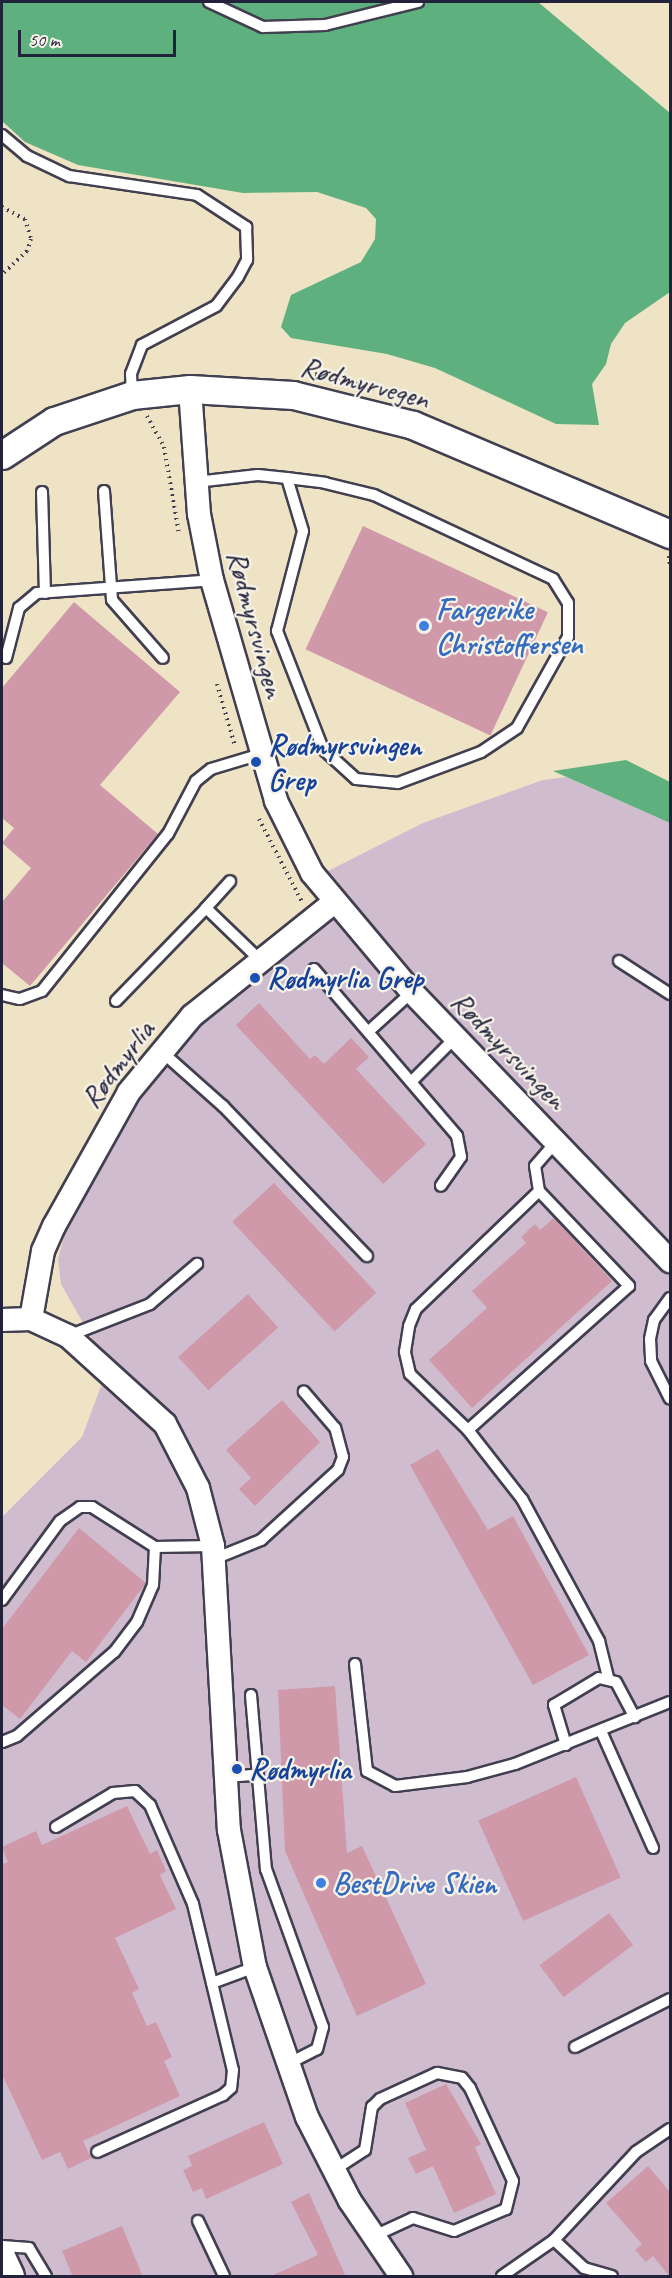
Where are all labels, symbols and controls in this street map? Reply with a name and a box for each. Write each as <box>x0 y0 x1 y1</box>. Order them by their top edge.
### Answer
scale bar <box>21 18 178 56</box>
text: 50 m <box>29 29 60 51</box>
street label: Rødmyrvegen <box>297 348 433 416</box>
street label: Rødmyrsvingen <box>219 546 293 702</box>
place label: Fargerike Christoffersen <box>436 591 583 662</box>
marker: Fargerike Christoffersen <box>417 619 431 633</box>
place label: Rødmyrsvingen Grep <box>268 727 421 798</box>
marker: Rødmyrsvingen Grep <box>249 755 263 769</box>
place label: Rødmyrlia Grep <box>267 960 423 996</box>
marker: Rødmyrlia Grep <box>248 971 262 985</box>
street label: Rødmyrsvingen <box>444 983 574 1117</box>
street label: Rødmyrlia <box>72 1013 162 1115</box>
place label: Rødmyrlia <box>249 1751 351 1787</box>
marker: Rødmyrlia <box>230 1762 244 1776</box>
place label: BestDrive Skien <box>333 1865 497 1901</box>
marker: BestDrive Skien <box>314 1876 328 1890</box>

